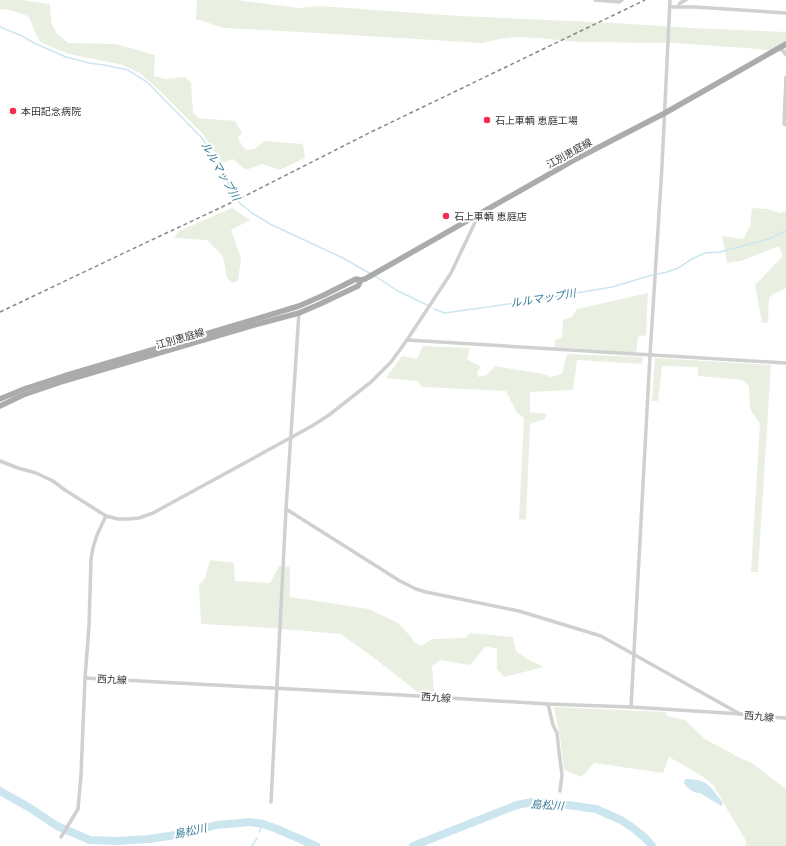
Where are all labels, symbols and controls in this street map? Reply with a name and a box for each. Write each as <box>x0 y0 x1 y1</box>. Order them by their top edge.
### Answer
place label: 本田記念病院 <box>21 105 81 118</box>
marker: 本田記念病院 <box>8 106 18 116</box>
place label: 石上車輌 恵庭工場 <box>495 114 578 127</box>
marker: 石上車輌 恵庭工場 <box>482 115 492 125</box>
street label: 江別恵庭線 <box>544 136 594 171</box>
water label: ルルマップ川 <box>198 139 244 204</box>
place label: 石上車輌 恵庭店 <box>454 210 527 223</box>
marker: 石上車輌 恵庭店 <box>441 211 451 221</box>
water label: ルルマップ川 <box>509 286 578 310</box>
street label: 江別恵庭線 <box>154 325 206 352</box>
street label: 西九線 <box>97 672 127 687</box>
street label: 西九線 <box>421 690 451 705</box>
street label: 西九線 <box>743 709 774 724</box>
water label: 島松川 <box>530 797 565 813</box>
water label: 島松川 <box>172 821 209 841</box>

